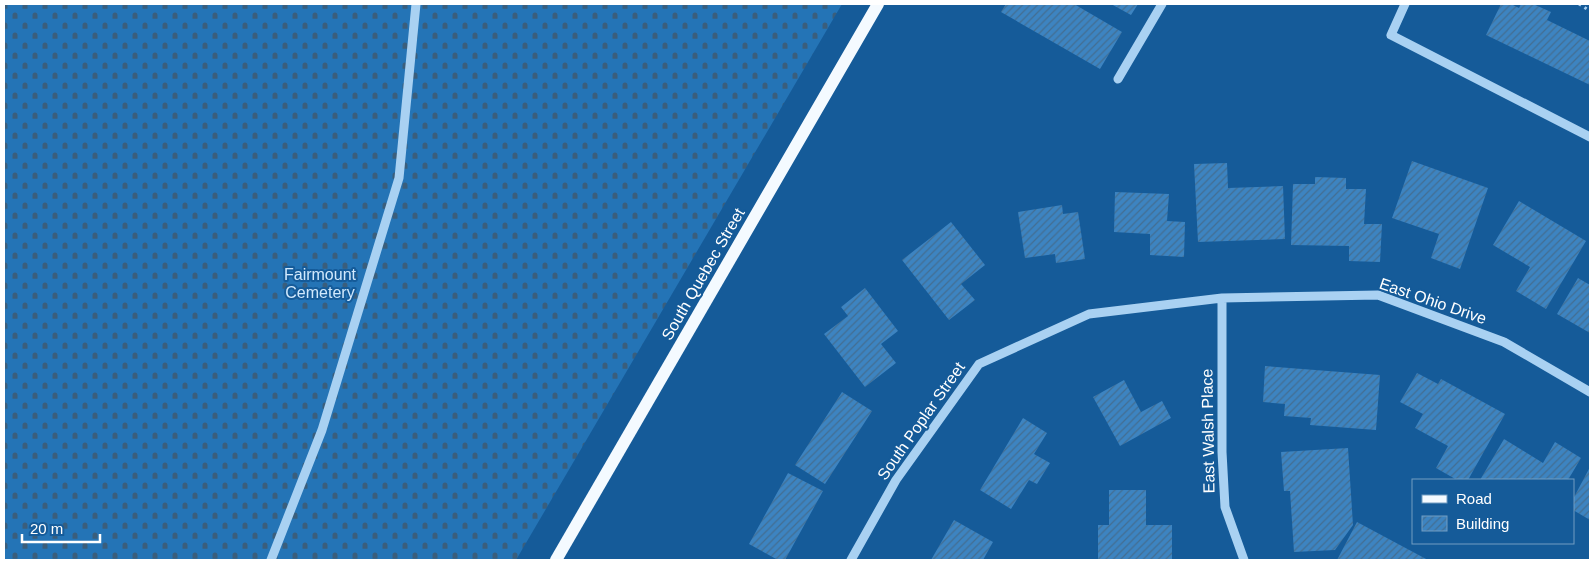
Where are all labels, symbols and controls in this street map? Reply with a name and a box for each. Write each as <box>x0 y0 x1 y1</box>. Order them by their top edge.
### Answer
street label: South Quebec Street <box>658 205 748 343</box>
park label: Fairmount Cemetery <box>284 266 357 301</box>
street label: East Ohio Drive <box>1377 275 1489 327</box>
street label: South Poplar Street <box>874 358 968 483</box>
street label: East Walsh Place <box>1198 368 1218 494</box>
legend <box>1412 479 1574 544</box>
text: Road <box>1456 490 1492 507</box>
scale bar <box>22 512 100 544</box>
text: Building <box>1456 515 1509 532</box>
text: 20 m <box>30 520 63 537</box>

